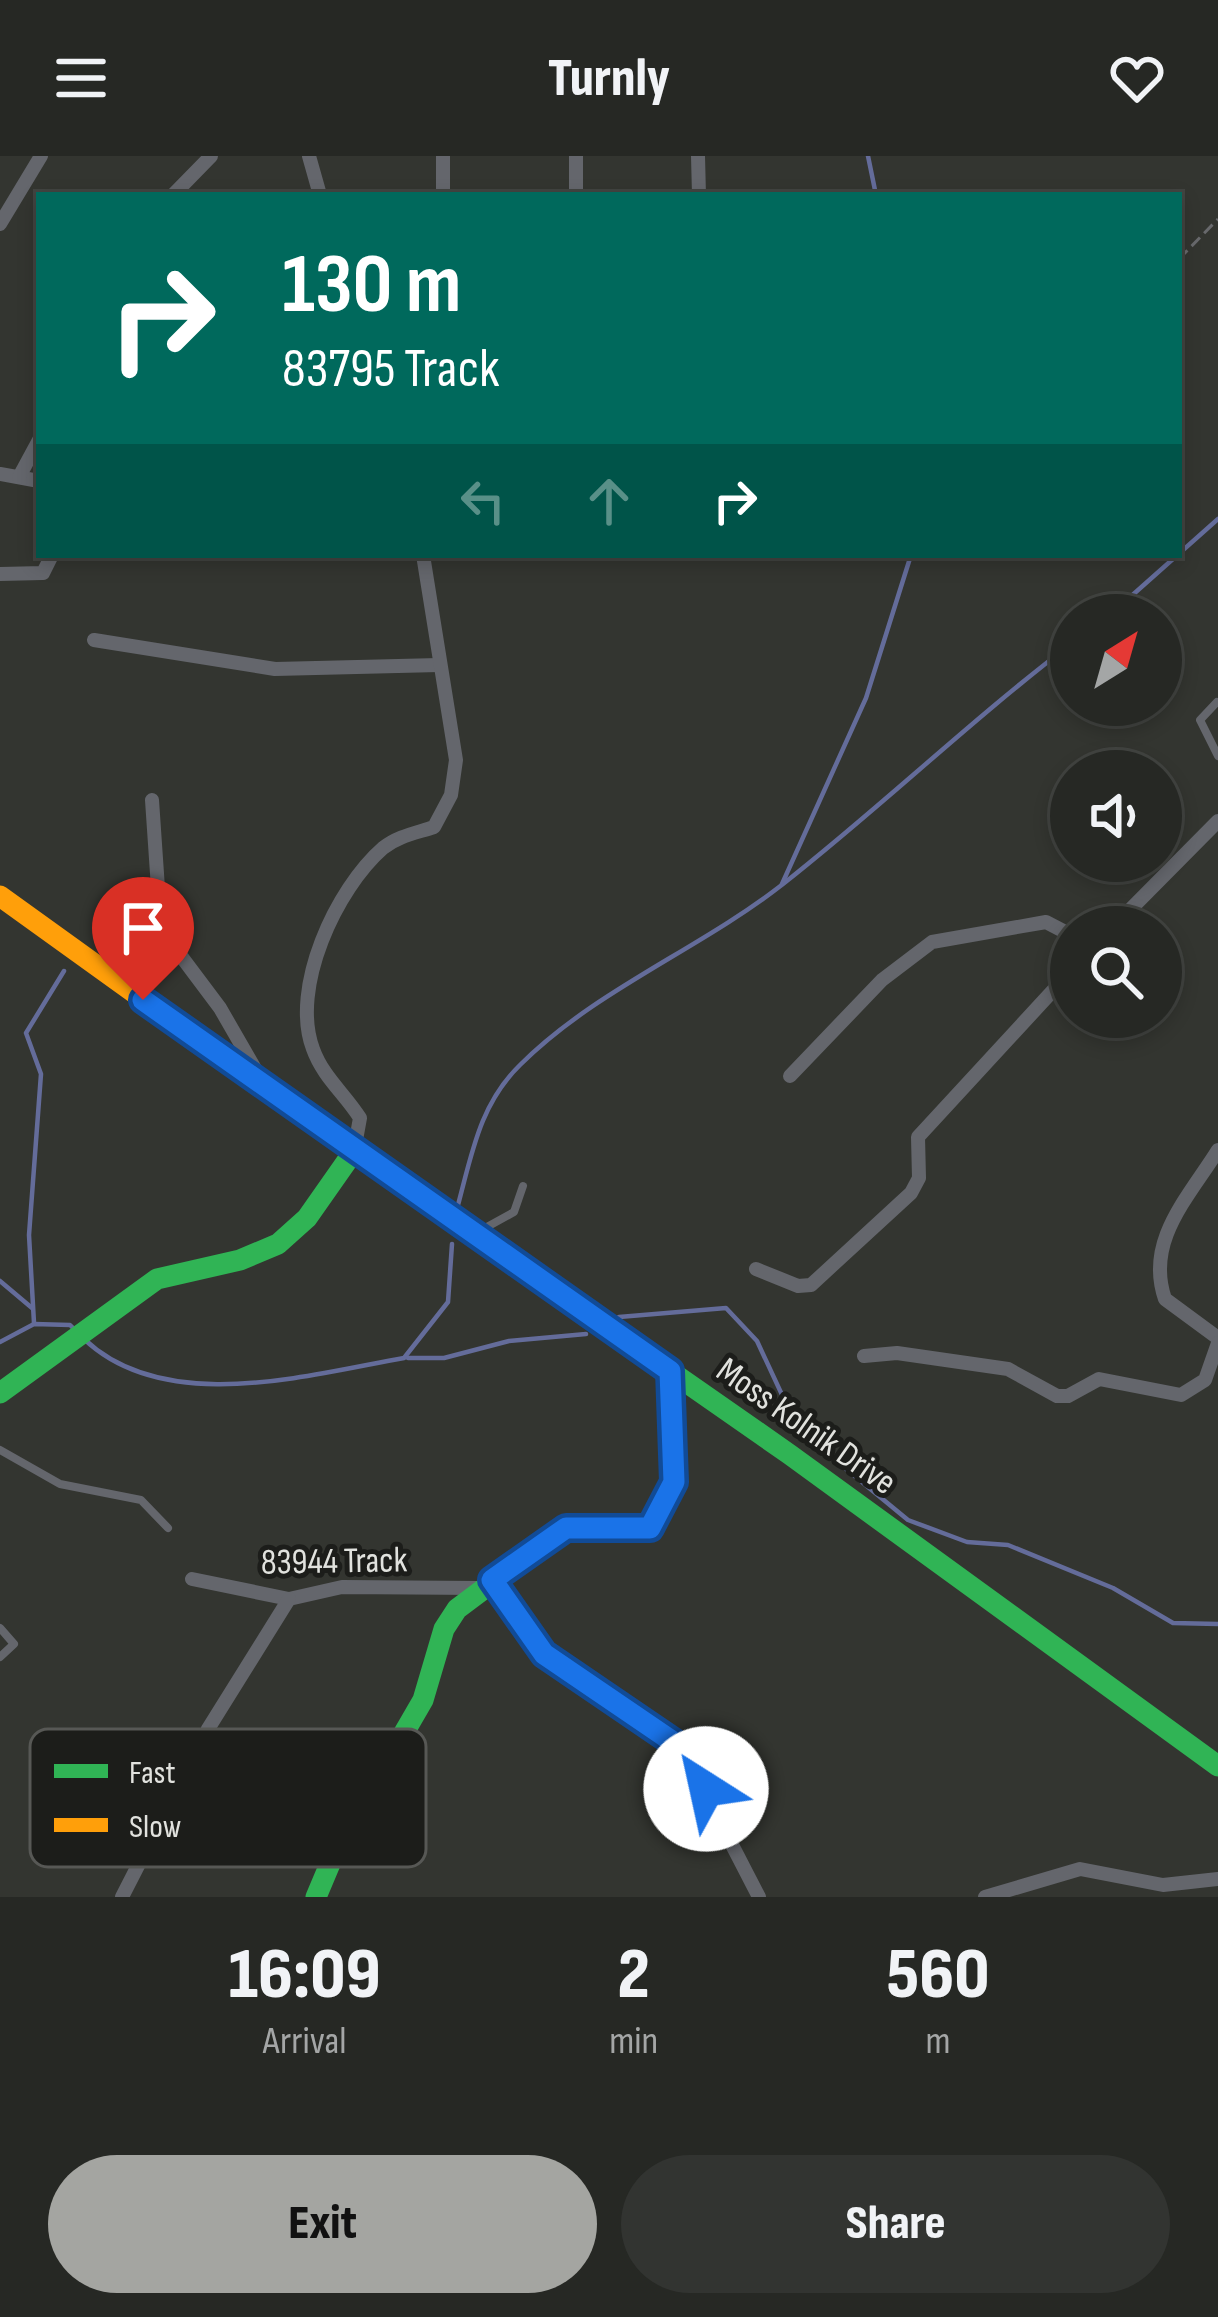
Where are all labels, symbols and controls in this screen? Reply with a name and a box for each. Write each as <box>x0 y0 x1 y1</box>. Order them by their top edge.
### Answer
icon: menu <box>48 45 114 111</box>
icon: heart <box>1104 45 1170 111</box>
text: Turnly <box>548 46 670 111</box>
text: 130 m <box>282 235 461 336</box>
icon: right <box>84 240 240 396</box>
text: 83795 Track <box>282 337 500 402</box>
icon: left <box>450 468 516 534</box>
icon: ahead <box>576 468 642 534</box>
icon: right <box>702 468 768 534</box>
north arrow <box>1050 594 1182 726</box>
map controls <box>1050 594 1182 1038</box>
button: sound <box>1050 750 1182 882</box>
pin <box>92 877 194 1000</box>
icon: arrive <box>110 895 176 961</box>
button: search <box>1050 906 1182 1038</box>
street label: Moss Kolnik Drive <box>708 1349 904 1505</box>
street label: 83944 Track <box>260 1539 408 1585</box>
position arrow <box>643 1726 769 1852</box>
legend <box>30 1729 426 1867</box>
text: Fast <box>129 1753 176 1793</box>
text: Slow <box>129 1807 181 1847</box>
text: 16:09 <box>228 1932 381 2019</box>
text: 2 <box>617 1932 650 2019</box>
text: 560 <box>887 1932 990 2019</box>
text: Arrival <box>263 2018 346 2065</box>
text: min <box>609 2018 658 2065</box>
text: m <box>926 2018 951 2065</box>
button: Exit <box>48 2155 597 2293</box>
button: Share <box>621 2155 1170 2293</box>

